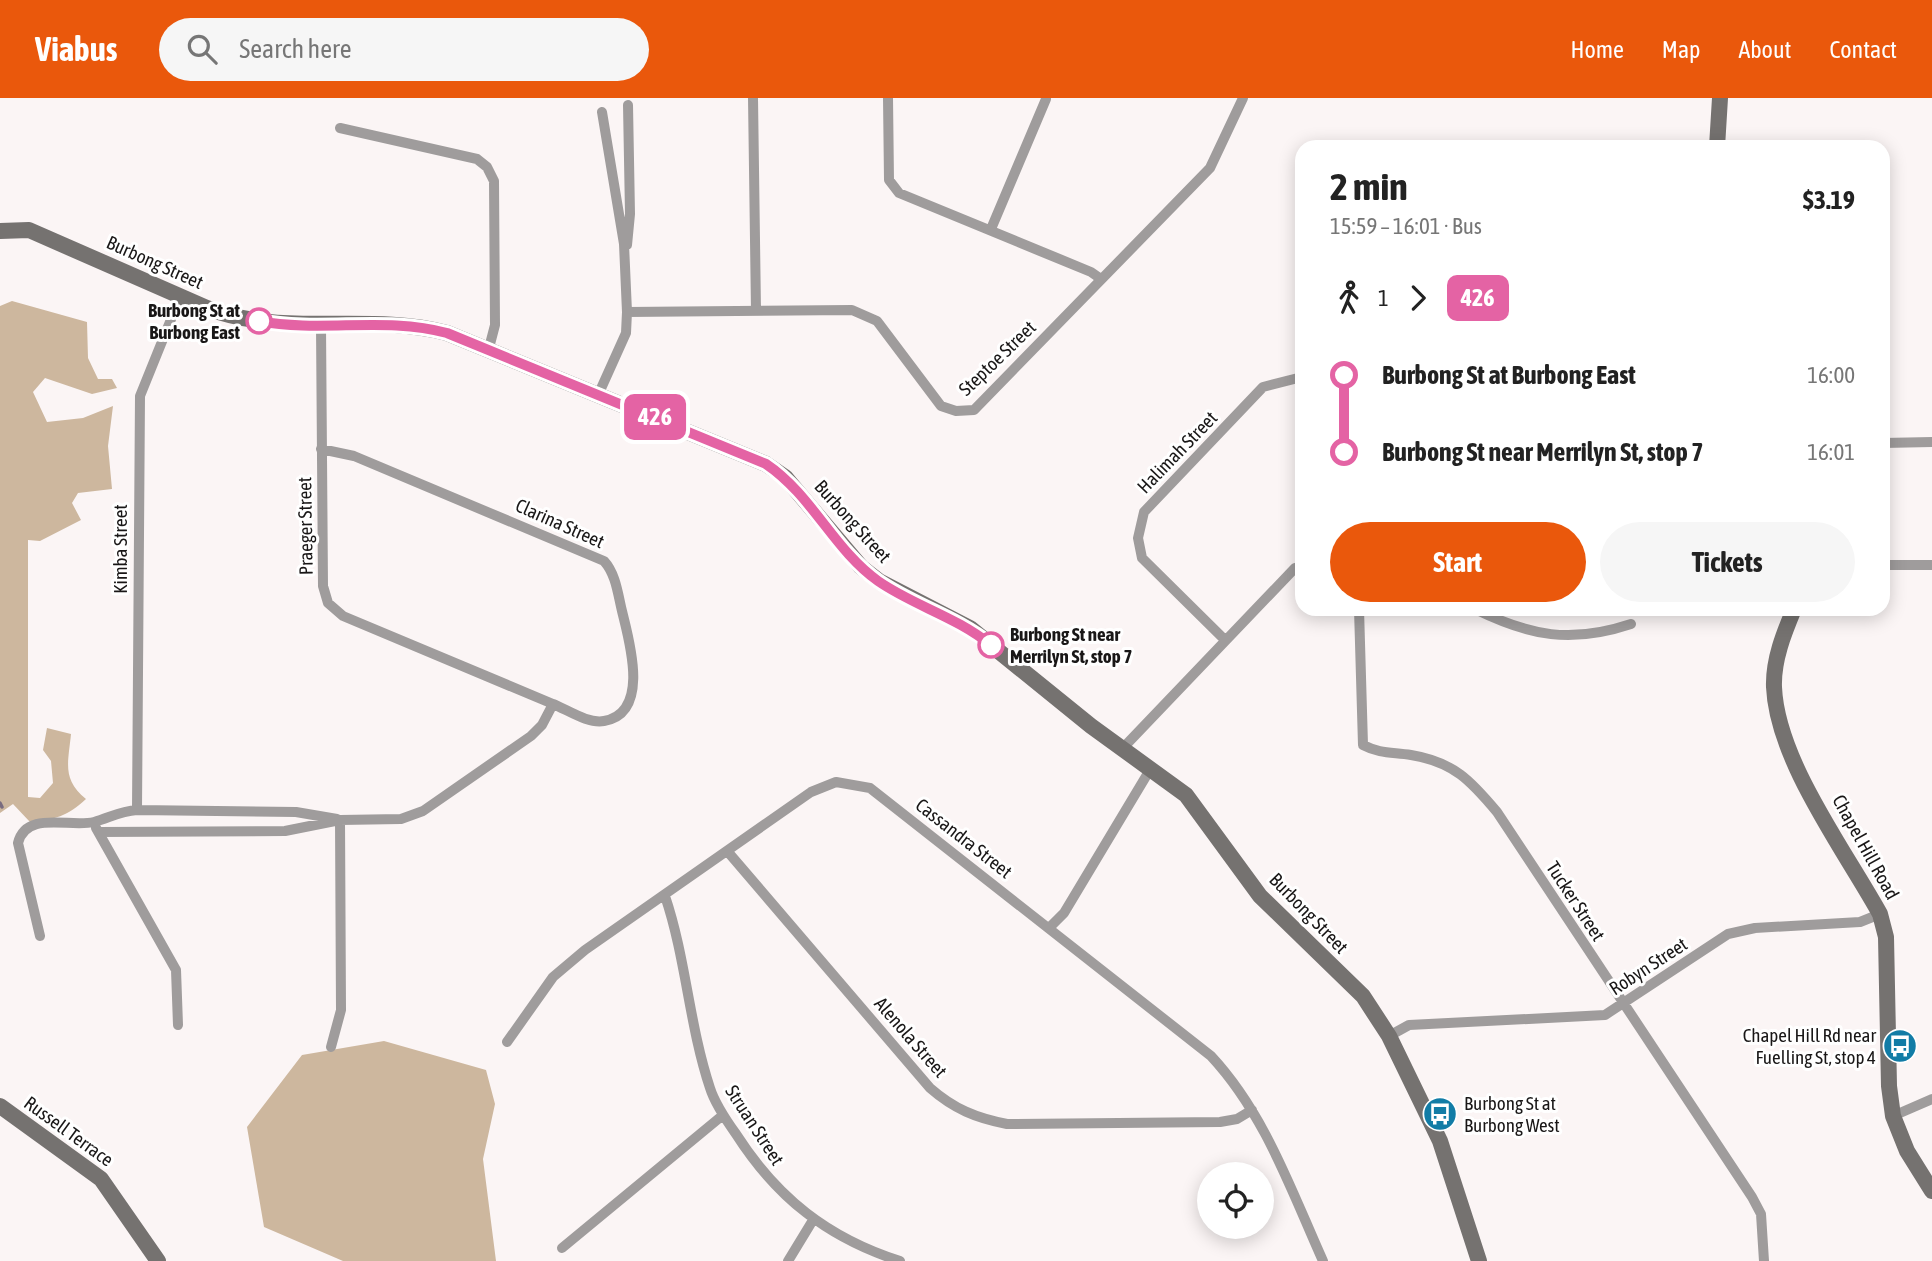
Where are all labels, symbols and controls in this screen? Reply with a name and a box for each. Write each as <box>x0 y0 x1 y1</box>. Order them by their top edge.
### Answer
search box <box>159 18 649 81</box>
text: Viabus <box>35 30 117 68</box>
icon: search <box>183 30 221 68</box>
text: Search here <box>239 34 352 64</box>
text: Home <box>1570 36 1624 63</box>
text: Map <box>1662 36 1700 63</box>
text: About <box>1738 36 1791 63</box>
text: Contact <box>1829 36 1897 63</box>
text: 2 min <box>1330 165 1408 208</box>
text: $3.19 <box>1803 185 1855 215</box>
text: 15:59 – 16:01 · Bus <box>1330 213 1482 239</box>
street label: Burbong Street <box>103 231 207 293</box>
icon: walk <box>1330 279 1368 317</box>
icon: forward <box>1399 279 1437 317</box>
text: 426 <box>1461 284 1495 311</box>
text: 1 <box>1378 285 1389 311</box>
place label: Burbong St at Burbong East <box>148 299 241 343</box>
marker: Burbong St at Burbong East <box>246 308 272 334</box>
street label: Steptoe Street <box>954 316 1040 400</box>
text: Burbong St at Burbong East <box>1382 360 1636 390</box>
text: 16:00 <box>1807 362 1855 388</box>
line badge: 426 <box>615 394 695 440</box>
text: 426 <box>638 403 672 430</box>
street label: Halimah Street <box>1133 406 1221 498</box>
text: Burbong St near Merrilyn St, stop 7 <box>1382 437 1704 467</box>
text: 16:01 <box>1807 439 1855 465</box>
street label: Burbong Street <box>810 475 896 567</box>
street label: Praeger Street <box>293 477 317 575</box>
street label: Clarina Street <box>512 494 608 552</box>
street label: Kimba Street <box>109 504 131 594</box>
button: Start <box>1330 522 1586 602</box>
button: Tickets <box>1600 522 1855 602</box>
place label: Burbong St near Merrilyn St, stop 7 <box>1010 623 1132 667</box>
marker: Burbong St near Merrilyn St, stop 7 <box>978 632 1004 658</box>
street label: Chapel Hill Road <box>1828 791 1904 903</box>
street label: Cassandra Street <box>911 794 1017 882</box>
street label: Tucker Street <box>1542 857 1610 945</box>
street label: Burbong Street <box>1265 868 1353 958</box>
street label: Robyn Street <box>1605 933 1691 999</box>
street label: Alenola Street <box>870 992 952 1082</box>
place label: Chapel Hill Rd near Fuelling St, stop 4 <box>1743 1024 1876 1068</box>
bus stop icon: Chapel Hill Rd near Fuelling St, stop 4 <box>1881 1027 1919 1065</box>
street label: Struan Street <box>721 1081 789 1169</box>
street label: Russell Terrace <box>20 1091 118 1171</box>
place label: Burbong St at Burbong West <box>1464 1092 1560 1136</box>
bus stop icon: Burbong St at Burbong West <box>1421 1095 1459 1133</box>
map controls <box>1197 1162 1274 1239</box>
button: locate <box>1197 1162 1274 1239</box>

